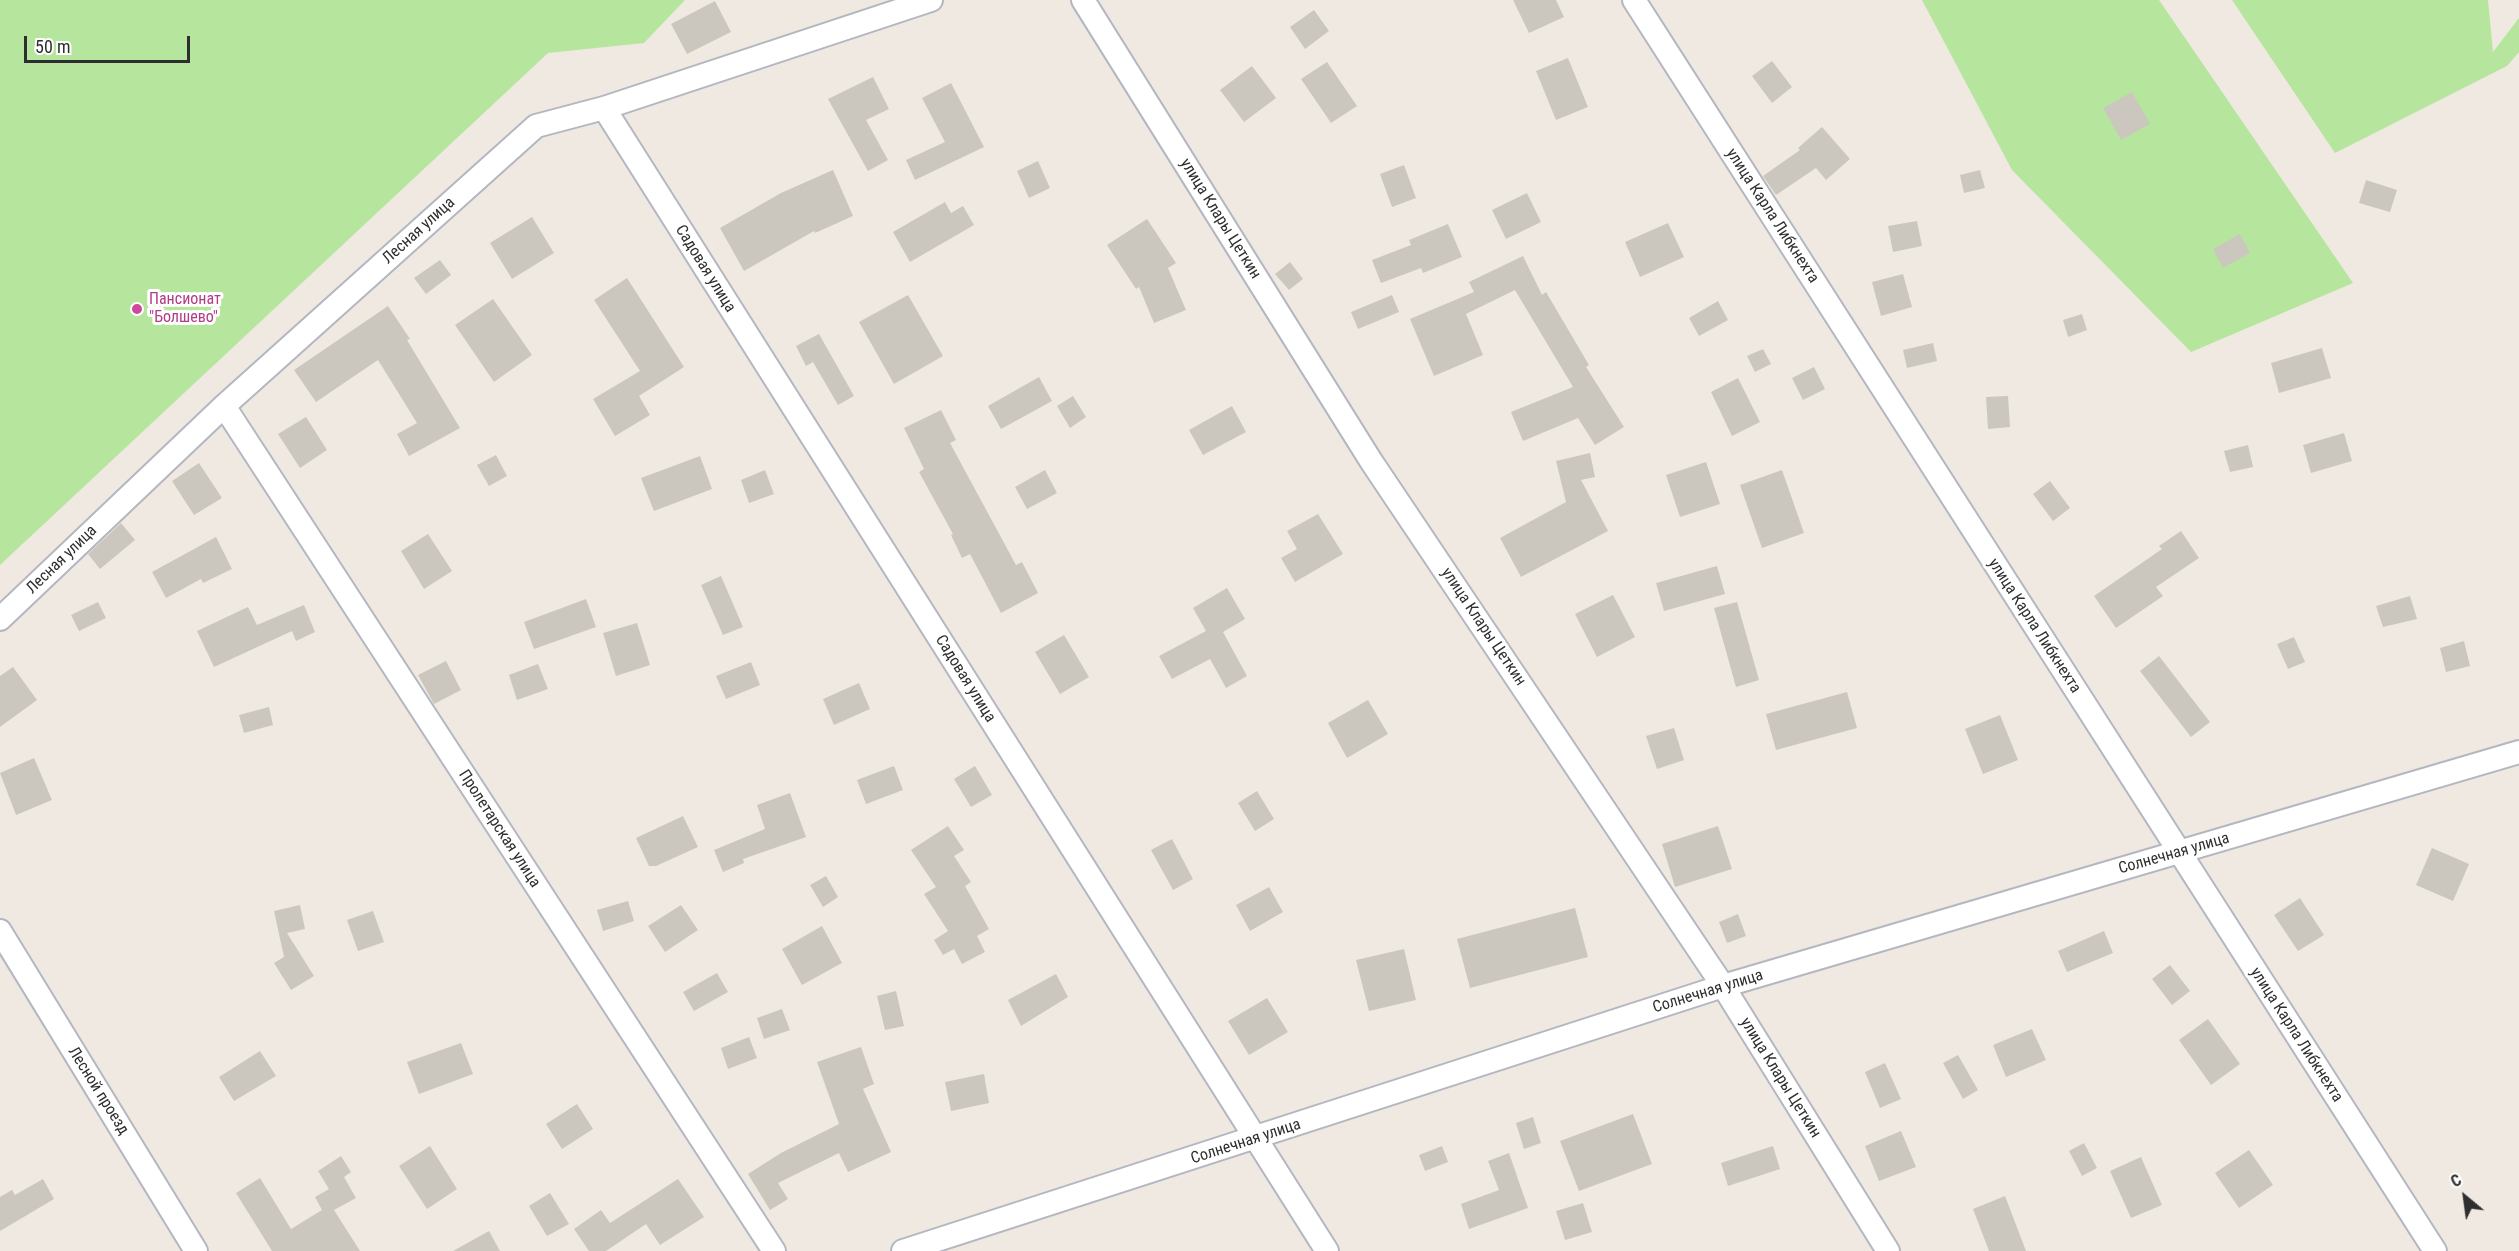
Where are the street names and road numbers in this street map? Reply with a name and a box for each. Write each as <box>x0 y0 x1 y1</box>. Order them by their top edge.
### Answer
street label: улица Карла Либкнехта <box>1721 145 1823 287</box>
street label: улица Клары Цеткин <box>1175 155 1265 283</box>
street label: Лесная улица <box>379 194 459 268</box>
street label: Садовая улица <box>671 222 739 316</box>
street label: Лесная улица <box>23 522 101 598</box>
street label: улица Карла Либкнехта <box>1983 555 2085 697</box>
street label: улица Клары Цеткин <box>1436 564 1530 690</box>
street label: Садовая улица <box>931 632 999 726</box>
street label: Пролетарская улица <box>454 767 544 891</box>
street label: Солнечная улица <box>2116 829 2232 879</box>
street label: улица Карла Либкнехта <box>2245 964 2347 1106</box>
street label: Солнечная улица <box>1651 966 1765 1018</box>
street label: улица Клары Цеткин <box>1735 1014 1825 1142</box>
street label: Лесной проезд <box>63 1043 133 1139</box>
street label: Солнечная улица <box>1189 1115 1303 1169</box>

